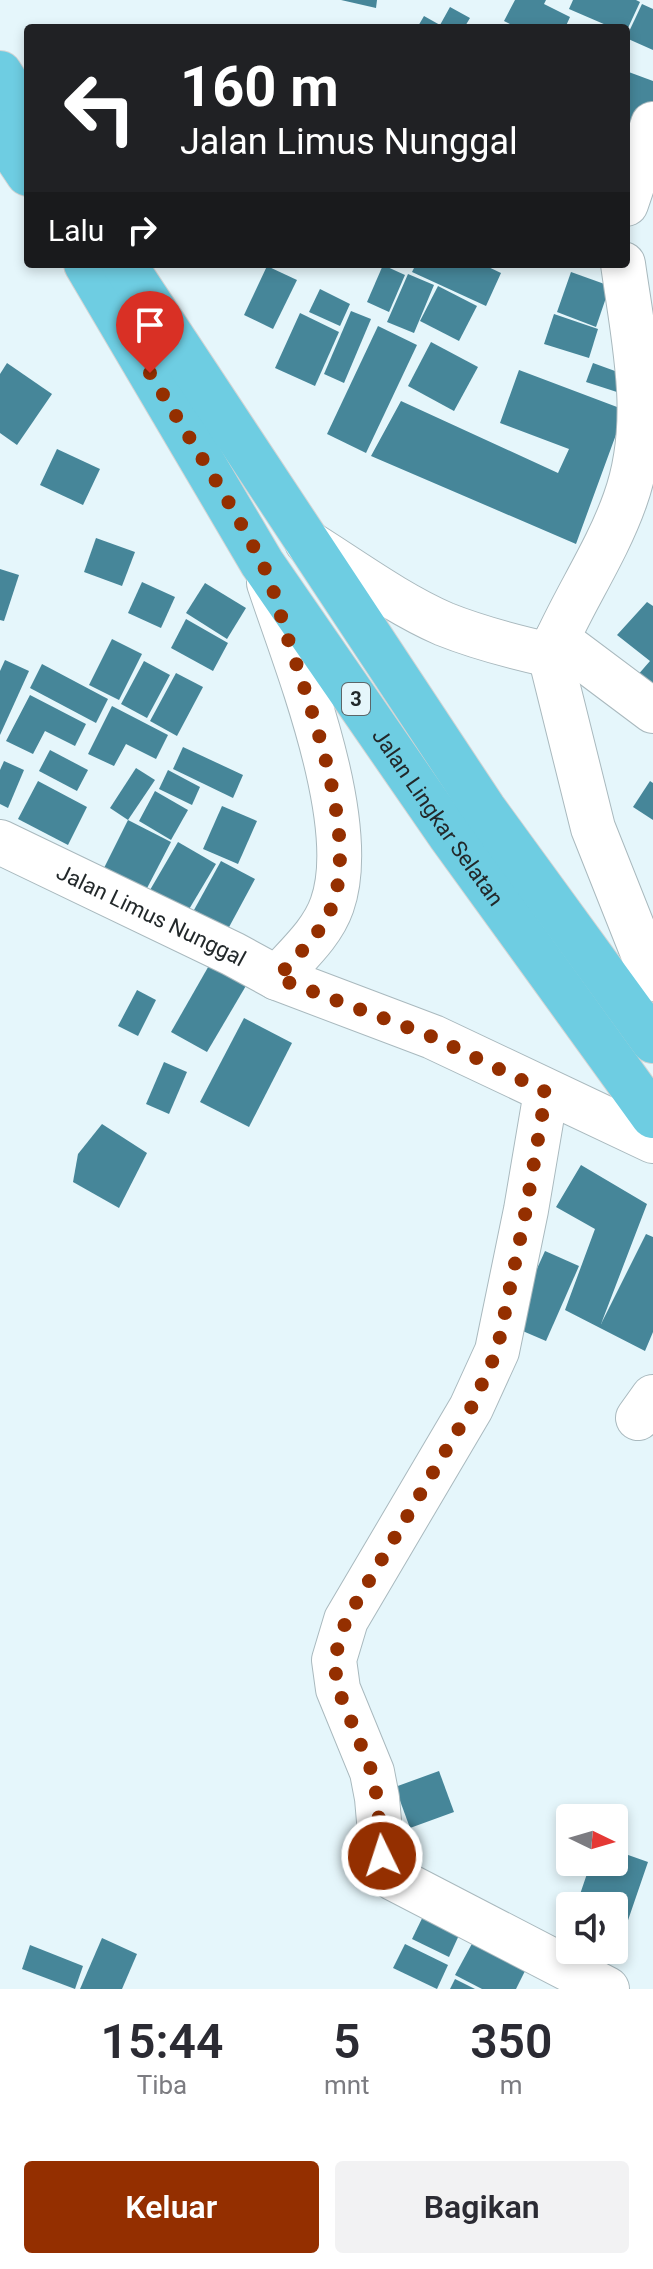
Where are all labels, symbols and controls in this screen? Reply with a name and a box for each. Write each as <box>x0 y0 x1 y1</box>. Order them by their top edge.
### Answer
text: 160 m <box>180 54 339 120</box>
icon: left <box>48 56 152 160</box>
text: Jalan Limus Nunggal <box>180 121 518 163</box>
icon: right <box>120 208 164 252</box>
text: Lalu <box>48 213 104 248</box>
pin <box>116 291 184 373</box>
icon: arrive <box>128 303 172 347</box>
road number: 3 <box>342 683 370 715</box>
street label: Jalan Lingkar Selatan <box>368 724 509 910</box>
street label: Jalan Limus Nunggal <box>53 859 250 971</box>
north arrow <box>556 1804 628 1876</box>
map controls <box>556 1804 628 1964</box>
position arrow <box>340 1814 424 1898</box>
button: sound <box>556 1892 628 1964</box>
text: 15:44 <box>101 2013 223 2070</box>
text: 5 <box>333 2013 360 2070</box>
text: 350 <box>470 2013 552 2070</box>
text: Tiba <box>137 2070 187 2100</box>
text: mnt <box>324 2070 370 2100</box>
text: m <box>500 2070 523 2100</box>
button: Keluar <box>24 2161 319 2253</box>
button: Bagikan <box>335 2161 629 2253</box>

